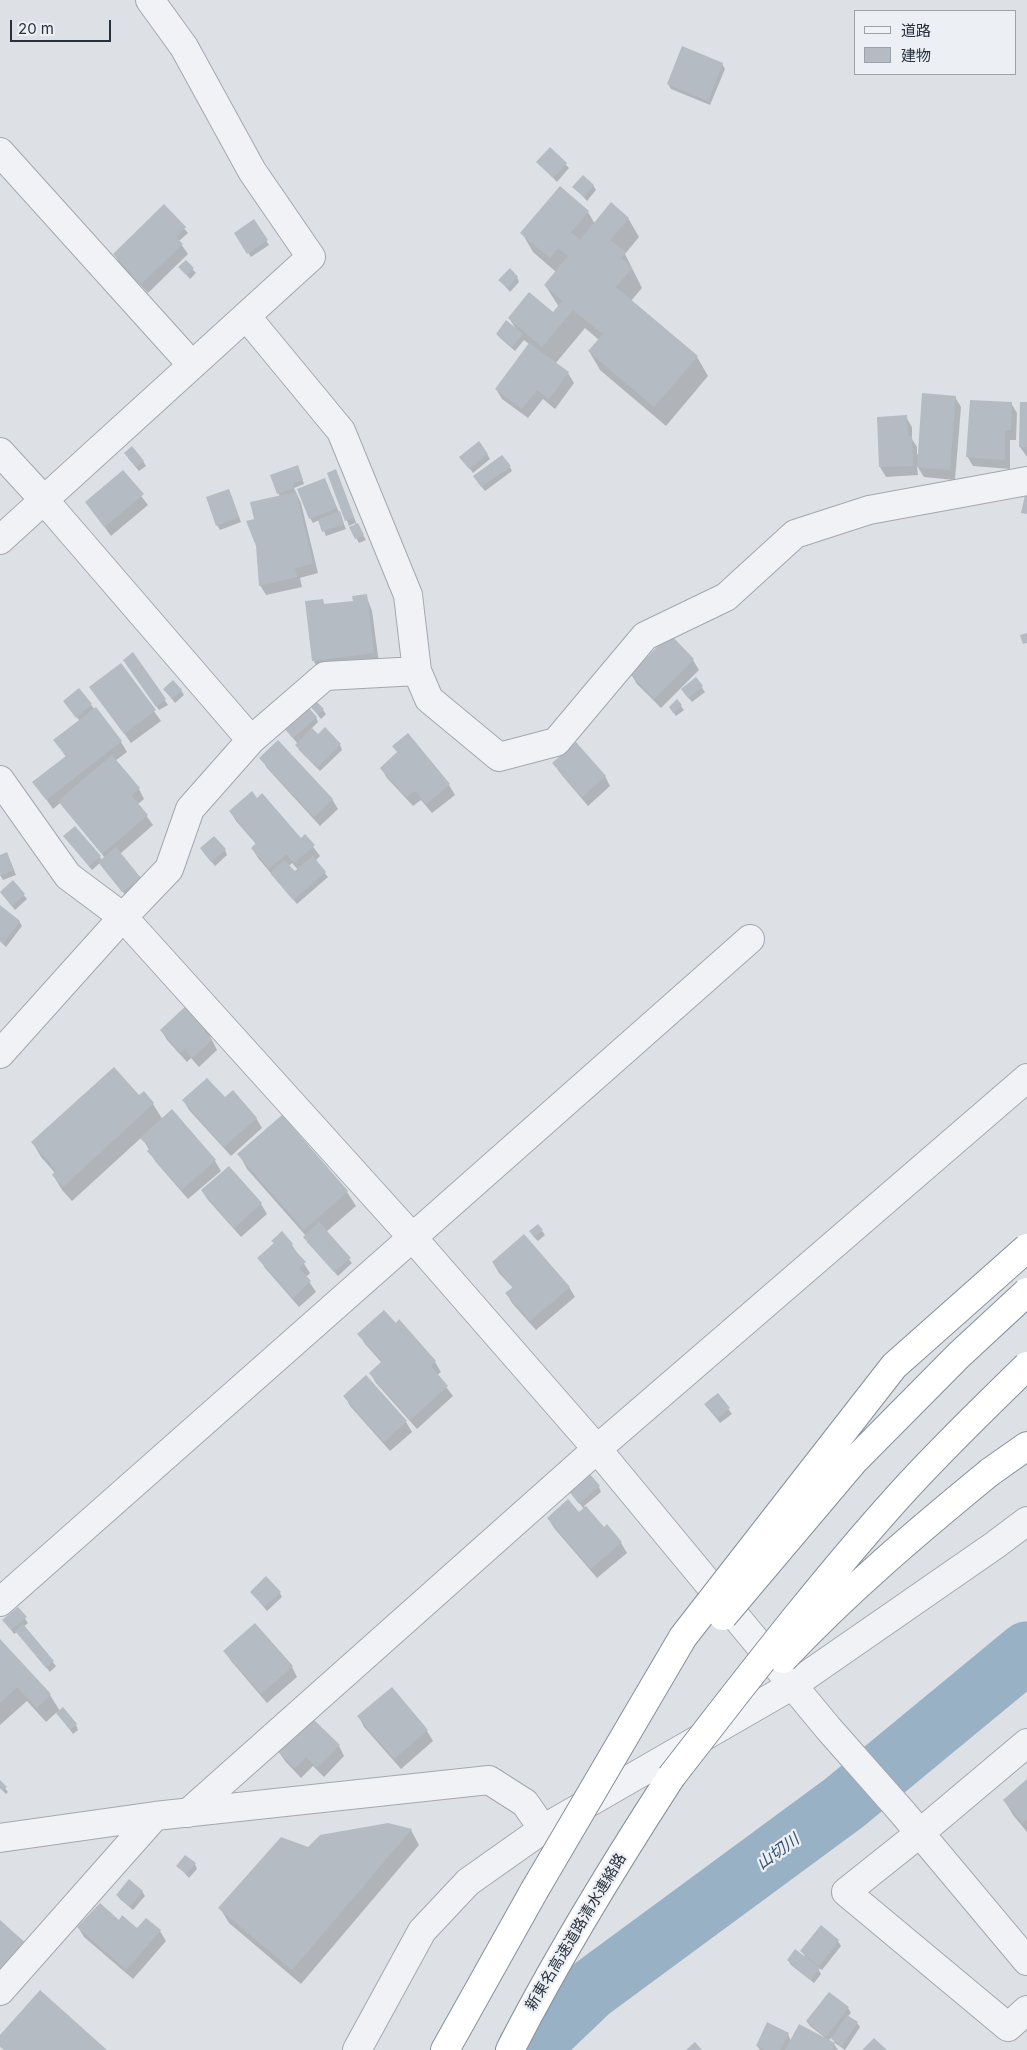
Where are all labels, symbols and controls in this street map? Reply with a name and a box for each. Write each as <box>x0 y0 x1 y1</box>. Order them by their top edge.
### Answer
scale bar <box>12 10 114 42</box>
legend <box>854 10 1017 75</box>
text: 20 m <box>18 19 54 38</box>
text: 道路 <box>901 21 931 40</box>
text: 建物 <box>901 46 931 65</box>
water label: 山切川 <box>753 1830 803 1874</box>
street label: 新東名高速道路清水連絡路 <box>522 1850 630 2014</box>

